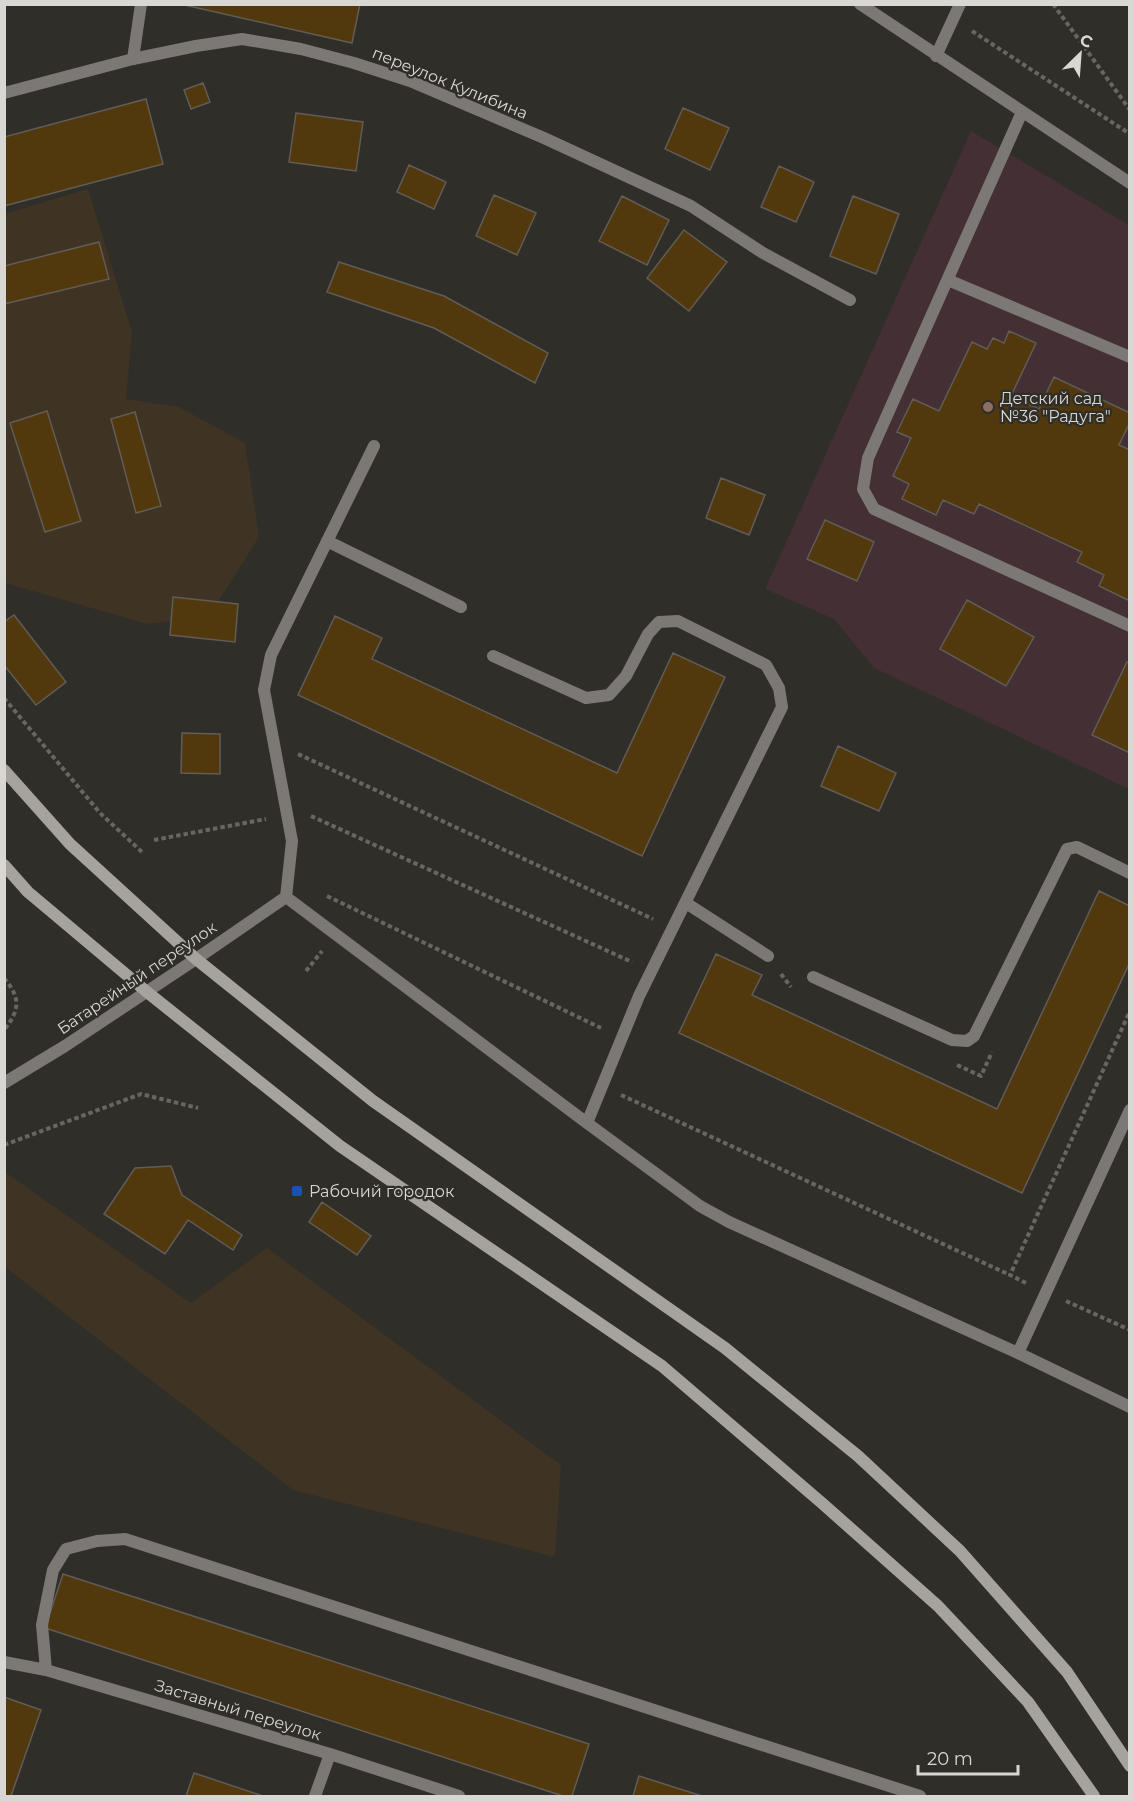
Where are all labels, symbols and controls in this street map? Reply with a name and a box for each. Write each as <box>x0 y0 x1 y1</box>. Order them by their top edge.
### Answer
north arrow <box>1050 24 1110 84</box>
text: С <box>1077 30 1096 52</box>
street label: переулок Кулибина <box>370 43 530 123</box>
place label: Детский сад №36 "Радуга" <box>1000 389 1111 426</box>
marker: Детский сад №36 "Радуга" <box>981 400 995 414</box>
street label: Батарейный переулок <box>54 917 221 1038</box>
place label: Рабочий городок <box>309 1182 455 1201</box>
marker: Рабочий городок <box>290 1184 304 1198</box>
street label: Заставный переулок <box>153 1676 324 1745</box>
scale bar <box>918 1738 1018 1776</box>
text: 20 m <box>927 1748 973 1770</box>

